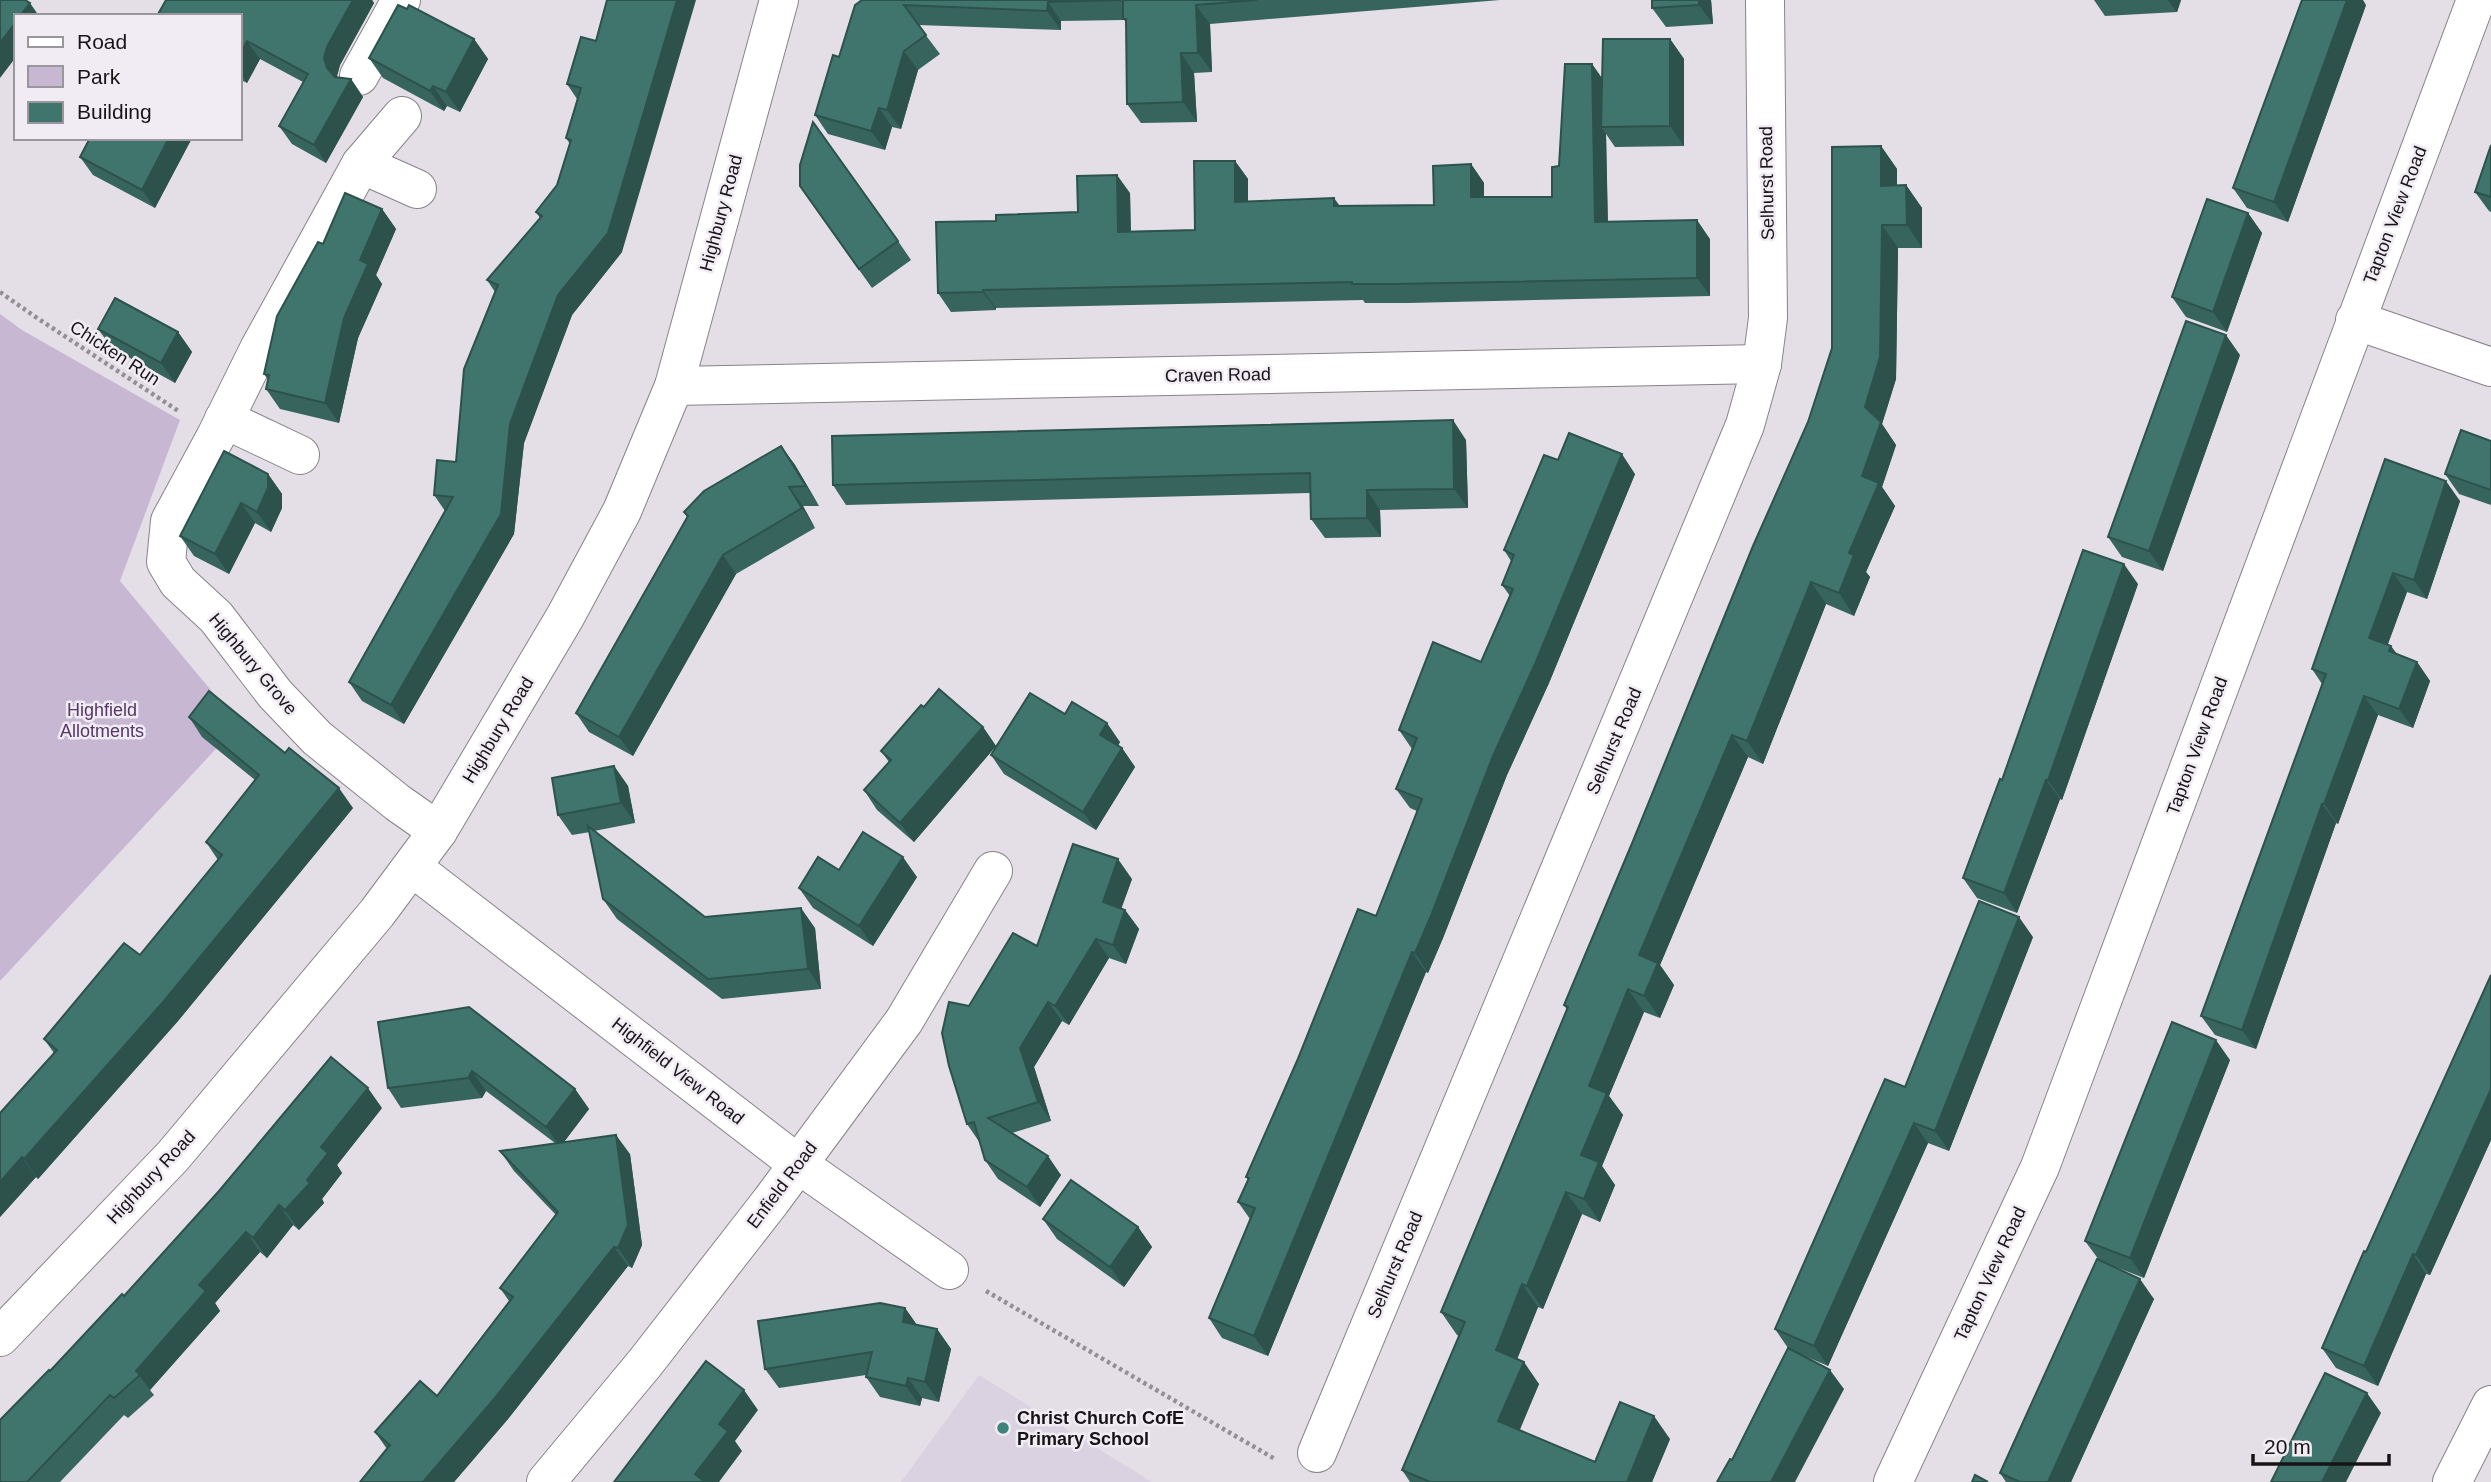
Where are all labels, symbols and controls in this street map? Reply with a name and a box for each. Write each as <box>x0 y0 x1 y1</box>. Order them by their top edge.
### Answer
legend <box>14 14 242 140</box>
text: Road <box>77 30 127 53</box>
text: Park <box>77 65 121 88</box>
text: Building <box>77 100 152 123</box>
street label: Selhurst Road <box>1756 126 1778 240</box>
street label: Tapton View Road <box>2360 143 2430 287</box>
street label: Highbury Road <box>696 152 746 274</box>
street label: Chicken Run <box>66 317 164 389</box>
street label: Craven Road <box>1165 364 1271 386</box>
street label: Highbury Grove <box>205 609 301 719</box>
street label: Highbury Road <box>459 673 537 787</box>
street label: Tapton View Road <box>2163 674 2231 818</box>
street label: Selhurst Road <box>1583 685 1645 797</box>
park label: Highfield Allotments <box>60 700 144 741</box>
street label: Highfield View Road <box>608 1013 748 1129</box>
street label: Highbury Road <box>103 1126 199 1228</box>
street label: Enfield Road <box>743 1138 821 1232</box>
street label: Tapton View Road <box>1950 1204 2030 1344</box>
street label: Selhurst Road <box>1364 1209 1426 1321</box>
place label: Christ Church CofE Primary School <box>1017 1408 1184 1449</box>
marker: Christ Church CofE Primary School <box>995 1420 1011 1436</box>
scale bar <box>2253 1422 2390 1466</box>
text: 20 m <box>2264 1435 2311 1458</box>

